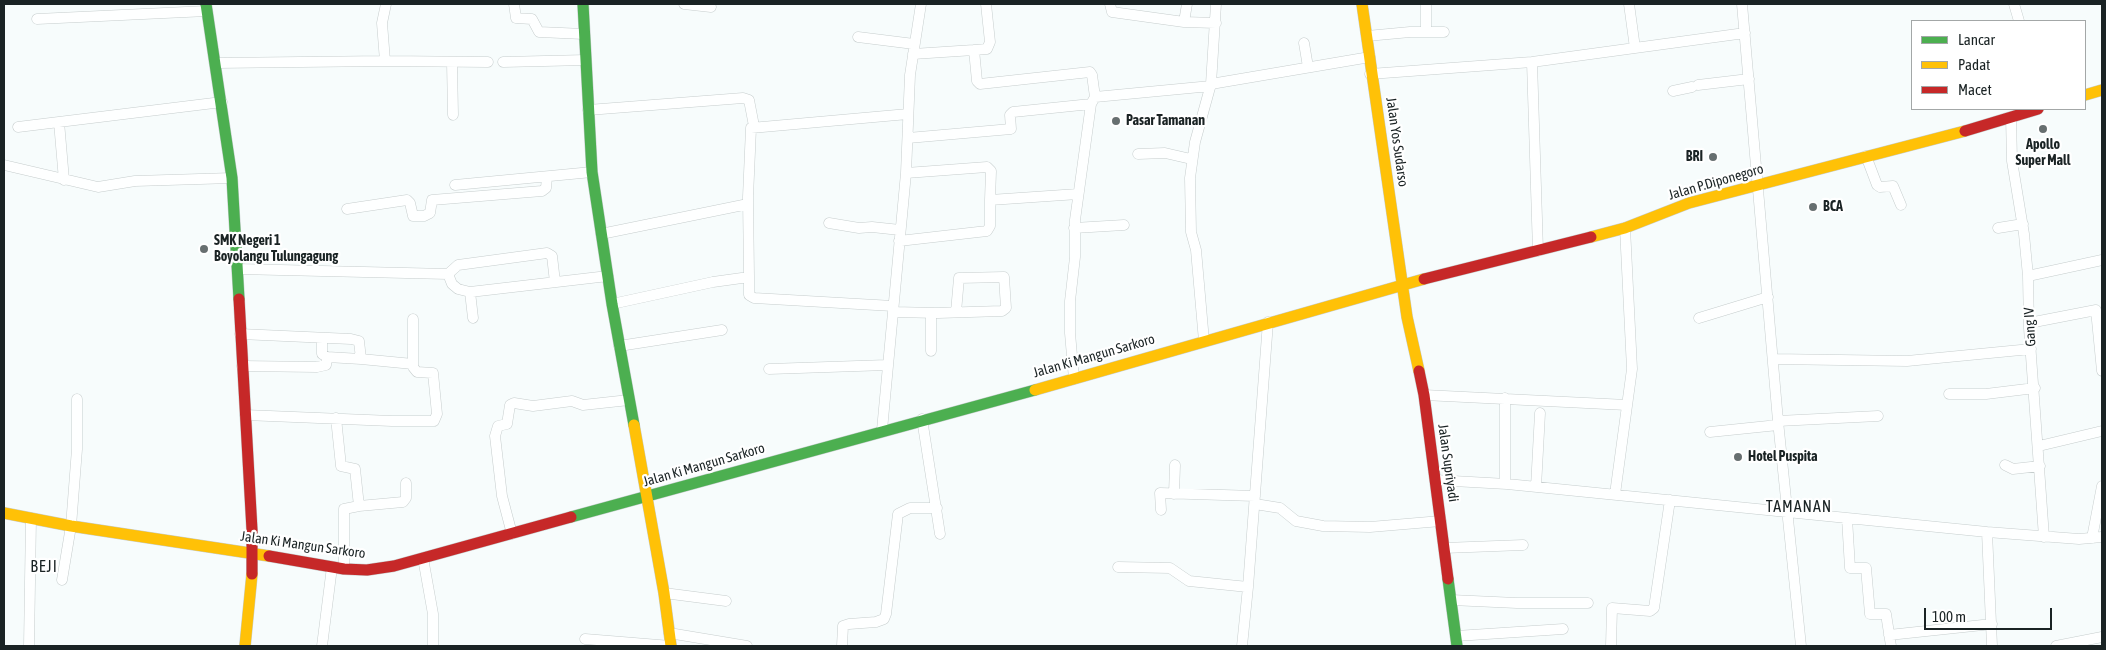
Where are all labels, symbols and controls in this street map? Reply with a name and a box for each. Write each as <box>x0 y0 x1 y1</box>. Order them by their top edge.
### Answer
legend <box>1911 20 2086 110</box>
text: Lancar <box>1958 31 1995 48</box>
text: Padat <box>1958 56 1990 73</box>
text: Macet <box>1958 81 1992 98</box>
street label: Jalan Yos Sudarso <box>1382 96 1412 188</box>
place label: Pasar Tamanan <box>1126 113 1205 129</box>
marker: Pasar Tamanan <box>1110 115 1122 127</box>
marker: Apollo Super Mall <box>2037 123 2049 135</box>
place label: Apollo Super Mall <box>2016 137 2070 170</box>
place label: BRI <box>1686 149 1703 165</box>
marker: BRI <box>1707 151 1719 163</box>
street label: Jalan P.Diponegoro <box>1666 160 1766 204</box>
place label: BCA <box>1823 199 1843 215</box>
marker: BCA <box>1807 201 1819 213</box>
place label: SMK Negeri 1 Boyolangu Tulungagung <box>214 233 338 266</box>
marker: SMK Negeri 1 Boyolangu Tulungagung <box>198 243 210 255</box>
street label: Gang IV <box>2021 307 2039 347</box>
street label: Jalan Ki Mangun Sarkoro <box>1031 331 1157 381</box>
street label: Jalan Supriyadi <box>1434 423 1462 503</box>
street label: Jalan Ki Mangun Sarkoro <box>641 440 767 490</box>
place label: Hotel Puspita <box>1748 449 1818 465</box>
marker: Hotel Puspita <box>1732 451 1744 463</box>
district label: TAMANAN <box>1765 497 1833 517</box>
street label: Jalan Ki Mangun Sarkoro <box>240 528 366 562</box>
district label: BEJI <box>30 557 58 577</box>
scale bar <box>1926 598 2054 630</box>
text: 100 m <box>1932 608 1966 625</box>

